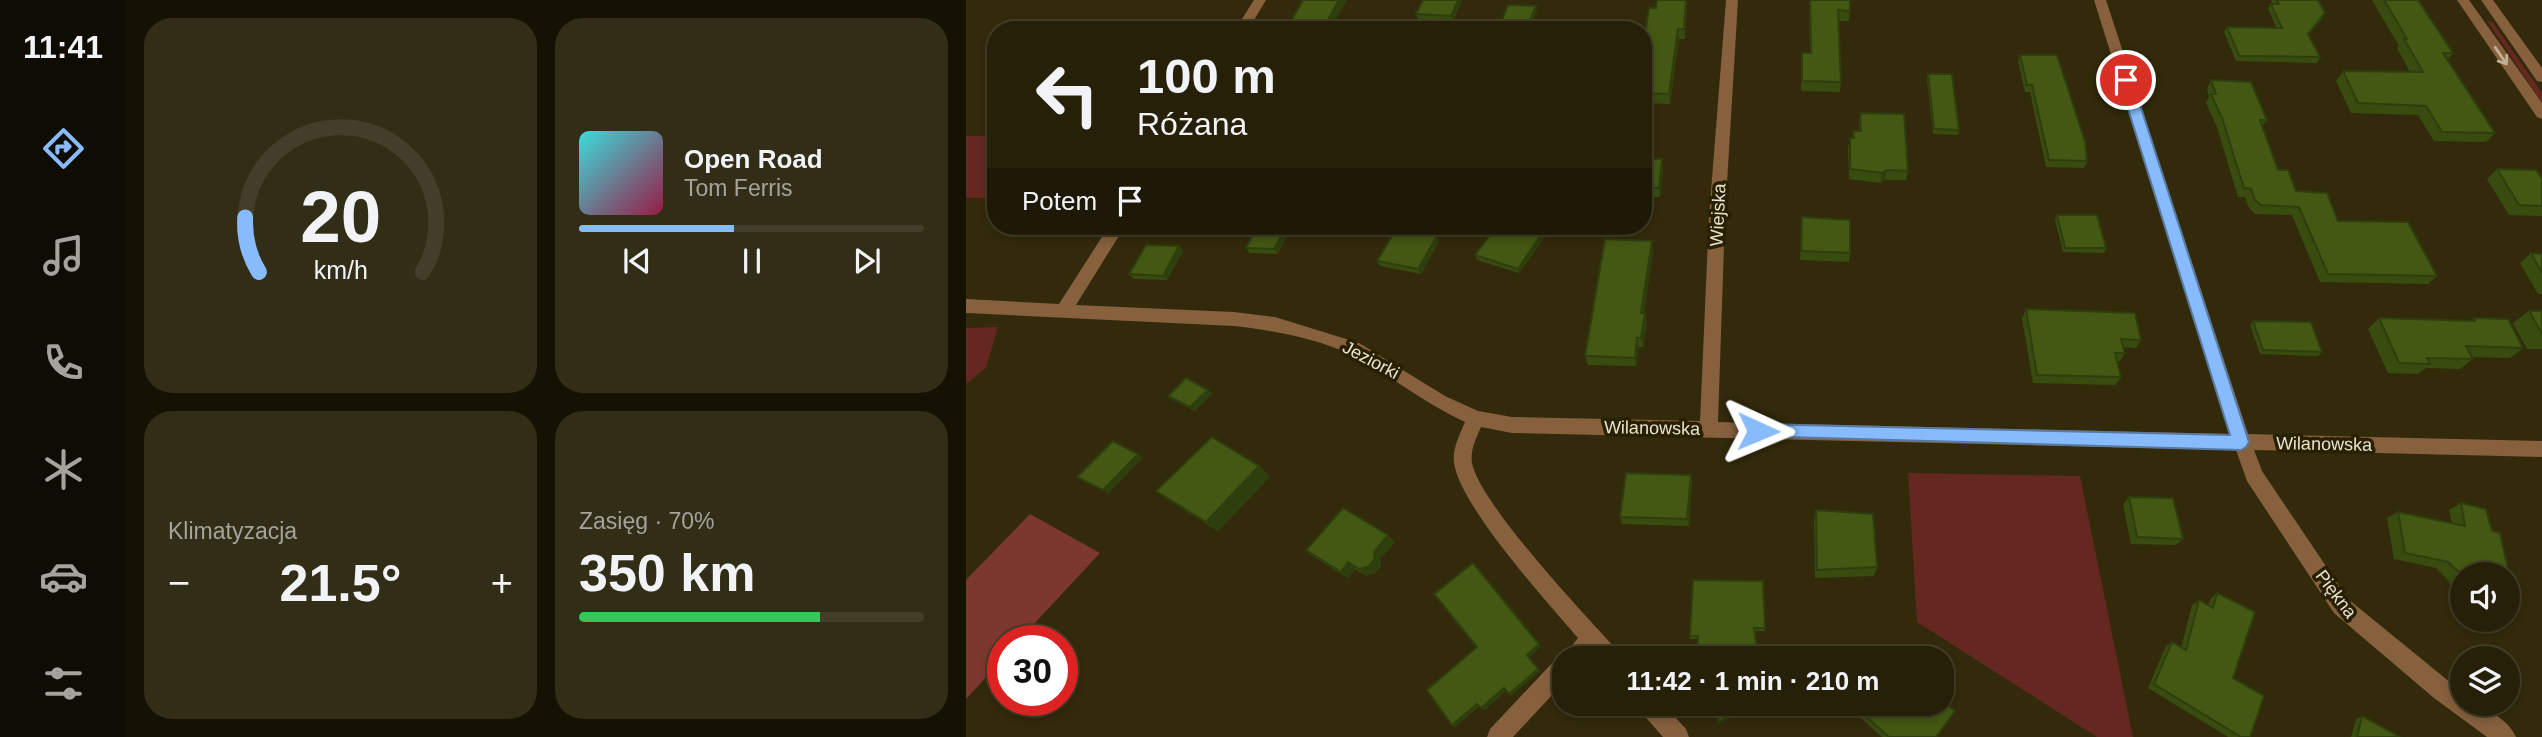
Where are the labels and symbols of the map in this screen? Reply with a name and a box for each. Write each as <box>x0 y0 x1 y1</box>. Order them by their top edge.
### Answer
one-way arrow <box>2495 46 2509 66</box>
pin <box>2096 50 2156 110</box>
street label: Wiejska <box>1706 182 1730 247</box>
street label: Jeziorki <box>1339 337 1403 383</box>
position arrow <box>1721 394 1795 468</box>
street label: Wilanowska <box>1604 417 1701 439</box>
street label: Wilanowska <box>2276 433 2373 455</box>
street label: Piękna <box>2311 566 2361 623</box>
speed limit sign: 30 <box>987 625 1078 716</box>

